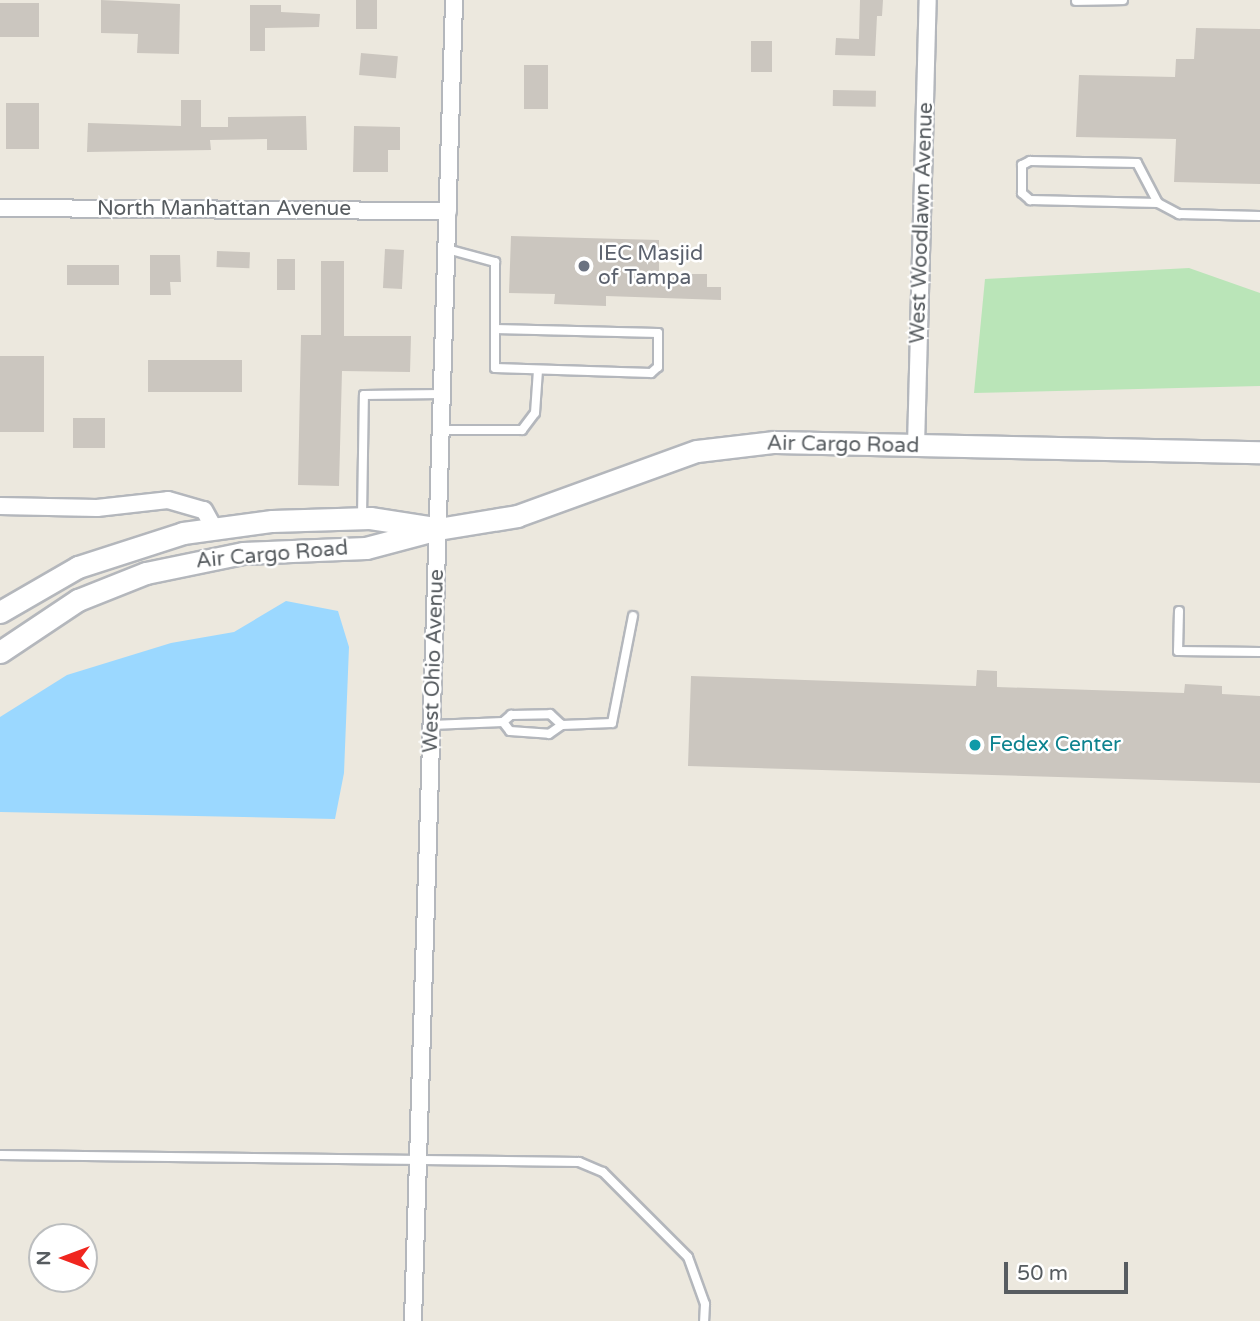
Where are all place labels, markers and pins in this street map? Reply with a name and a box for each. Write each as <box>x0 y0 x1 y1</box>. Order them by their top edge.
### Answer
place label: IEC Masjid of Tampa <box>598 241 703 291</box>
marker: IEC Masjid of Tampa <box>576 258 592 274</box>
place label: Fedex Center <box>989 732 1121 758</box>
marker: Fedex Center <box>967 737 983 753</box>

